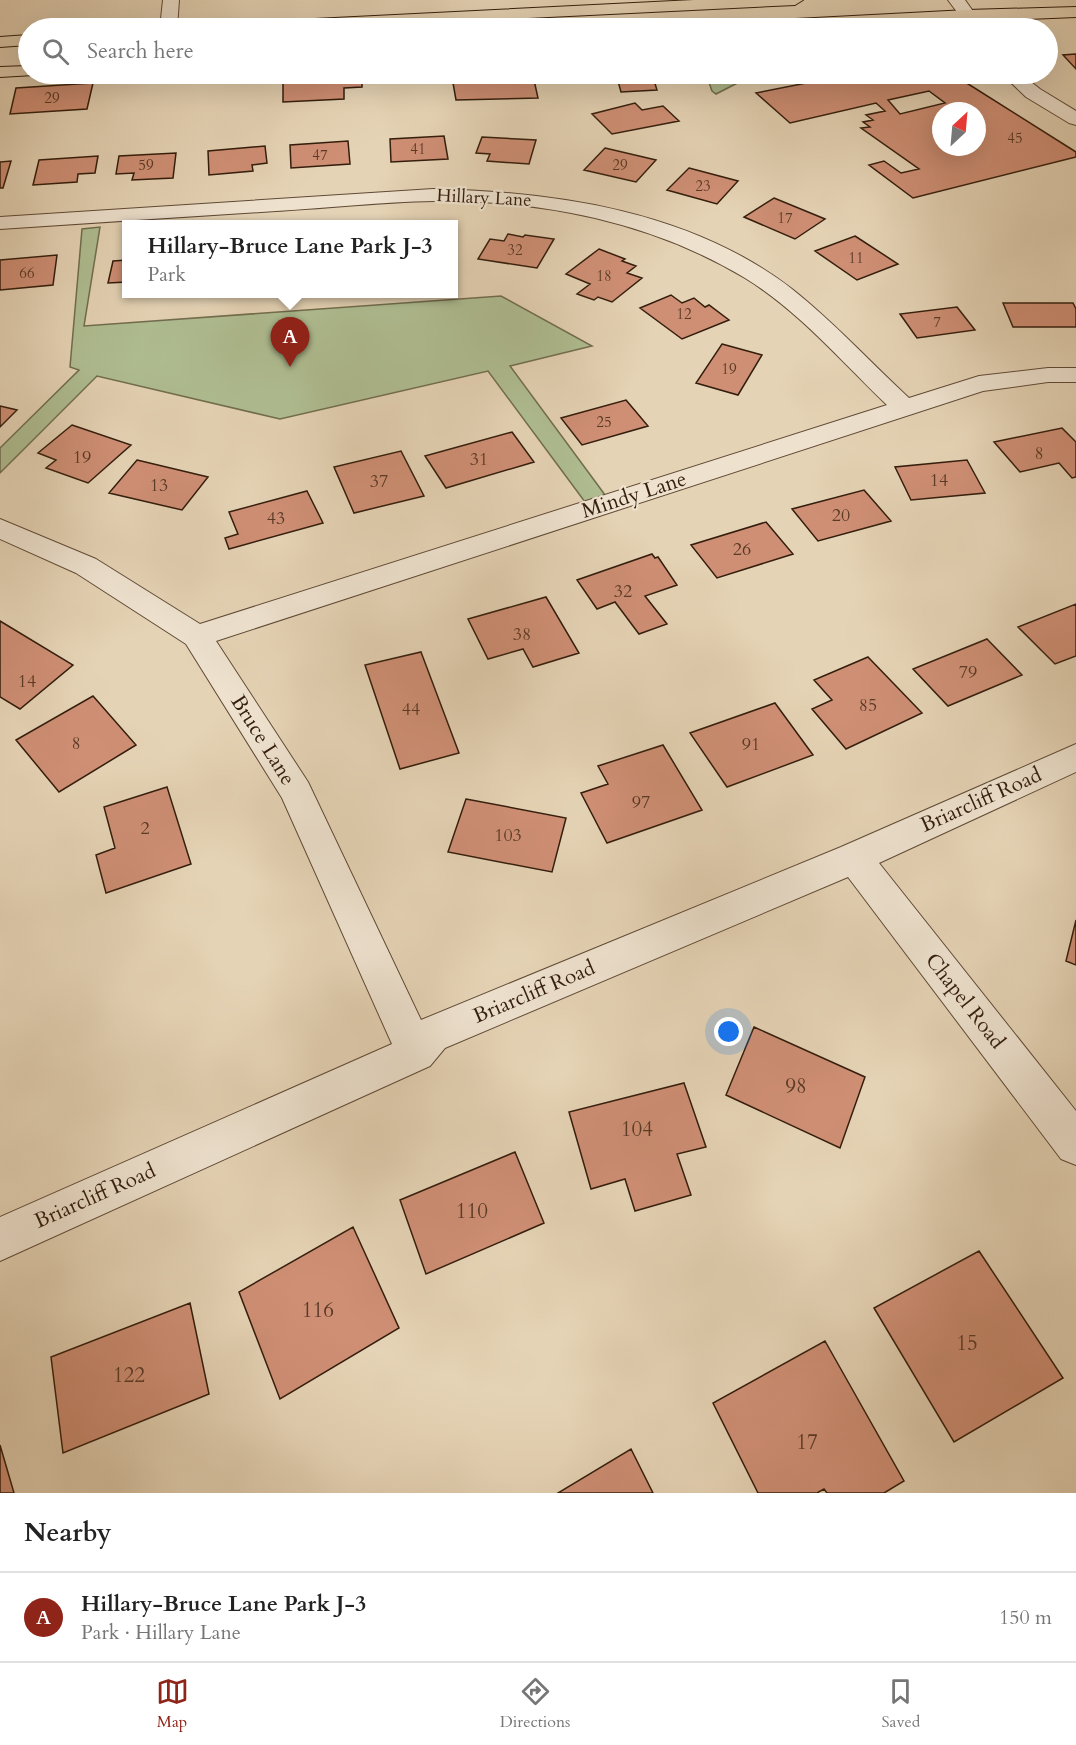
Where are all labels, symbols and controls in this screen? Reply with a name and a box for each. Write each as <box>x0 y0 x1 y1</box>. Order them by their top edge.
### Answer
search box <box>18 18 1058 84</box>
icon: search <box>39 35 72 68</box>
text: Search here <box>87 36 194 66</box>
house number: 29 <box>44 88 60 108</box>
north arrow <box>932 102 986 156</box>
house number: 45 <box>1007 128 1023 148</box>
house number: 41 <box>410 139 426 159</box>
house number: 47 <box>312 145 328 165</box>
house number: 59 <box>138 155 154 175</box>
house number: 29 <box>612 155 628 175</box>
house number: 23 <box>695 176 711 196</box>
street label: Hillary Lane <box>436 183 532 213</box>
house number: 17 <box>777 208 793 228</box>
popup <box>122 220 458 298</box>
text: Hillary-Bruce Lane Park J-3 <box>147 231 433 261</box>
house number: 32 <box>507 240 523 260</box>
house number: 11 <box>848 248 864 268</box>
text: Park <box>147 261 186 288</box>
house number: 66 <box>19 263 35 283</box>
house number: 18 <box>596 266 612 286</box>
house number: 12 <box>676 304 692 324</box>
house number: 7 <box>933 312 941 332</box>
pin: A <box>270 318 310 367</box>
house number: 19 <box>721 359 737 379</box>
house number: 25 <box>596 412 612 432</box>
house number: 8 <box>1034 441 1044 466</box>
house number: 19 <box>73 445 91 470</box>
house number: 31 <box>470 447 488 472</box>
street label: Mindy Lane <box>578 464 690 526</box>
house number: 14 <box>930 468 948 493</box>
house number: 37 <box>370 469 388 494</box>
house number: 13 <box>150 473 168 498</box>
house number: 20 <box>832 503 850 528</box>
house number: 43 <box>267 506 285 531</box>
house number: 26 <box>733 537 751 562</box>
house number: 32 <box>614 579 632 604</box>
house number: 38 <box>513 622 531 647</box>
house number: 79 <box>959 660 977 685</box>
house number: 14 <box>18 669 36 694</box>
street label: Bruce Lane <box>224 689 302 791</box>
house number: 85 <box>859 693 877 718</box>
house number: 44 <box>402 697 420 722</box>
house number: 8 <box>71 731 81 756</box>
house number: 91 <box>742 732 760 757</box>
street label: Briarcliff Road <box>916 760 1046 840</box>
house number: 97 <box>632 790 650 815</box>
house number: 2 <box>140 816 150 841</box>
house number: 103 <box>494 823 522 848</box>
street label: Chapel Road <box>918 947 1012 1055</box>
street label: Briarcliff Road <box>469 953 599 1031</box>
your location <box>714 1017 743 1046</box>
house number: 98 <box>785 1072 807 1101</box>
house number: 104 <box>621 1115 653 1144</box>
street label: Briarcliff Road <box>30 1156 160 1236</box>
house number: 110 <box>456 1197 488 1226</box>
house number: 116 <box>302 1296 334 1325</box>
house number: 15 <box>956 1329 978 1358</box>
house number: 122 <box>113 1361 145 1390</box>
house number: 17 <box>796 1428 818 1457</box>
text: Nearby <box>24 1515 112 1550</box>
text: Hillary-Bruce Lane Park J-3 <box>81 1589 366 1619</box>
text: A <box>36 1604 51 1631</box>
text: 150 m <box>999 1604 1052 1631</box>
text: Park · Hillary Lane <box>81 1619 241 1646</box>
tab: Map <box>156 1675 189 1733</box>
tab: Directions <box>500 1675 570 1733</box>
tab: Saved <box>882 1675 920 1733</box>

